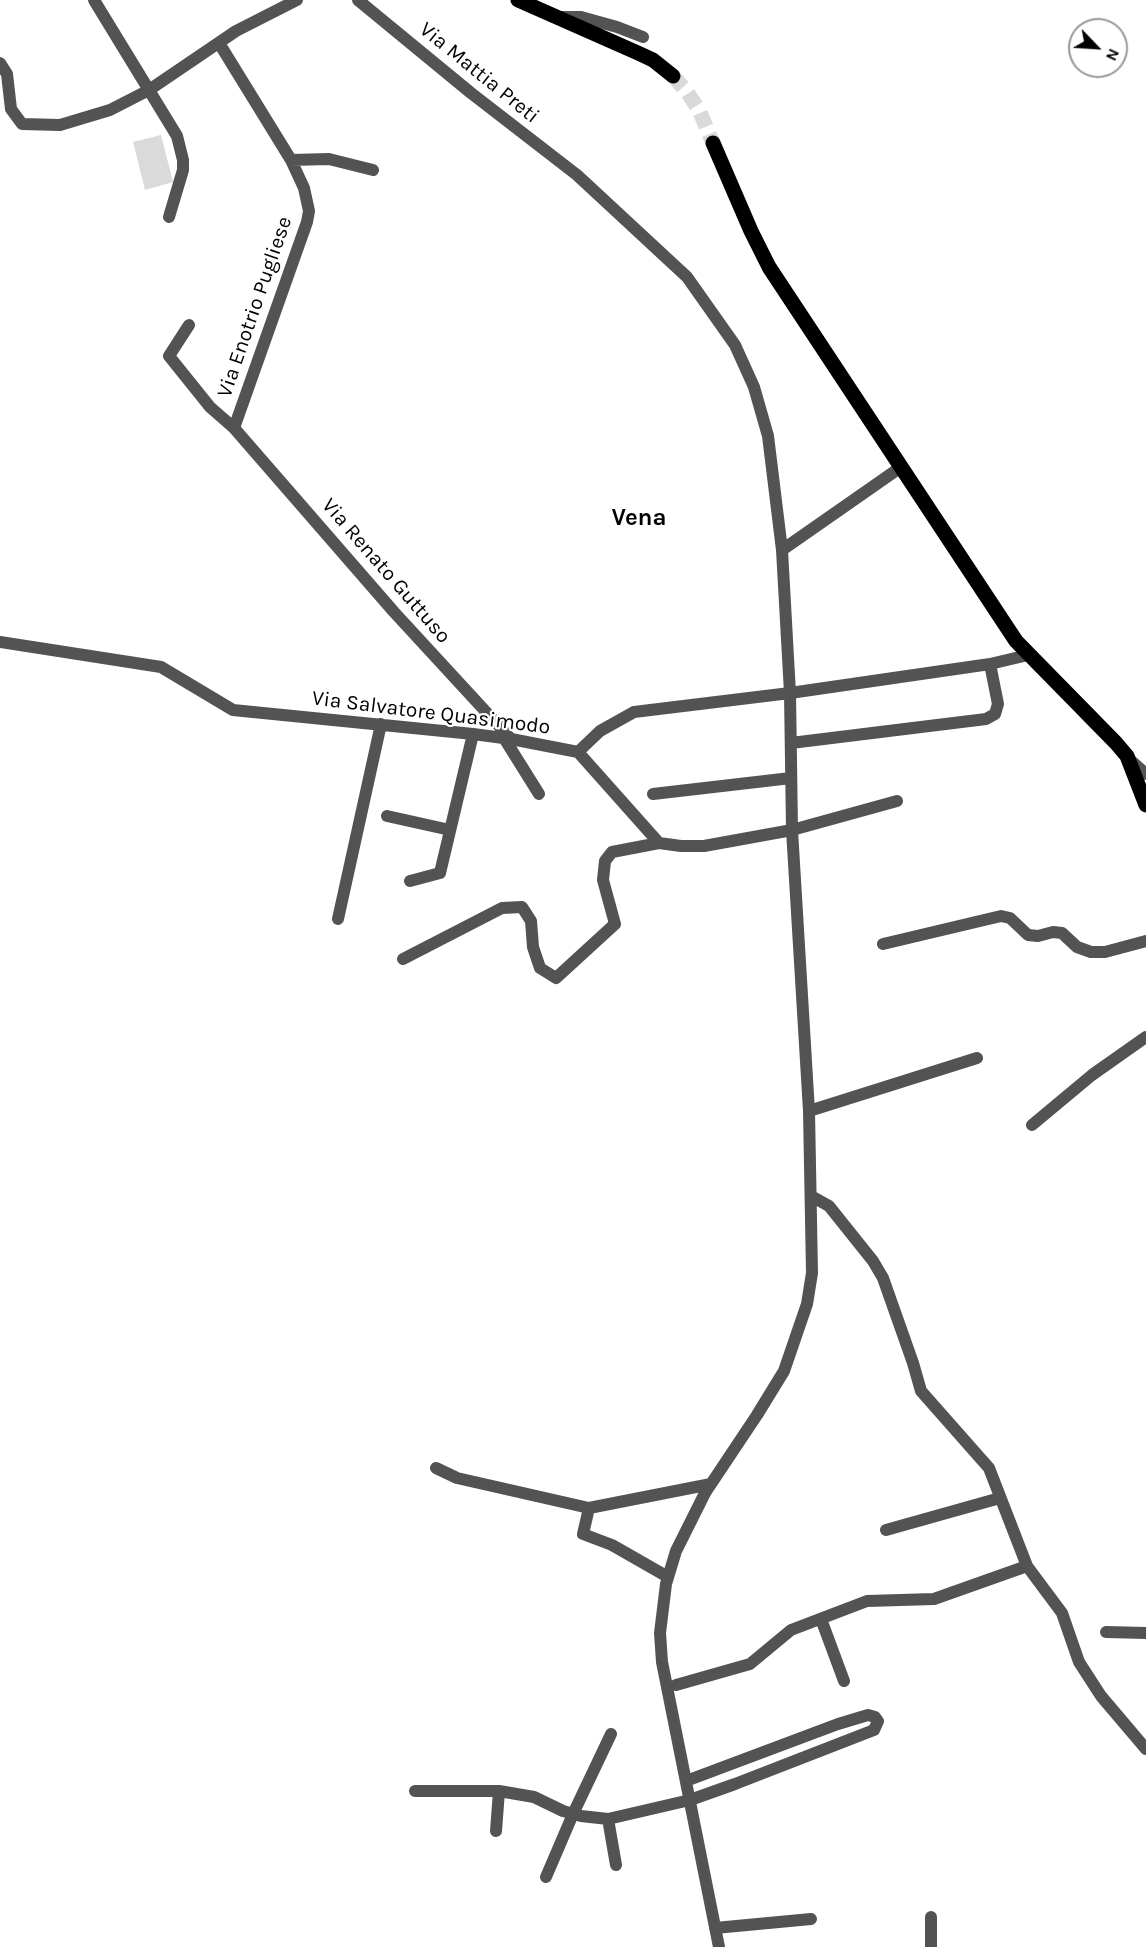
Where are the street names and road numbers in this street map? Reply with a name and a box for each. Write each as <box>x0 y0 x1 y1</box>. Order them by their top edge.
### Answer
street label: Via Mattia Preti <box>414 17 544 129</box>
street label: Via Enotrio Pugliese <box>212 213 298 401</box>
street label: Via Renato Guttuso <box>316 493 456 649</box>
street label: Via Salvatore Quasimodo <box>310 686 552 740</box>

